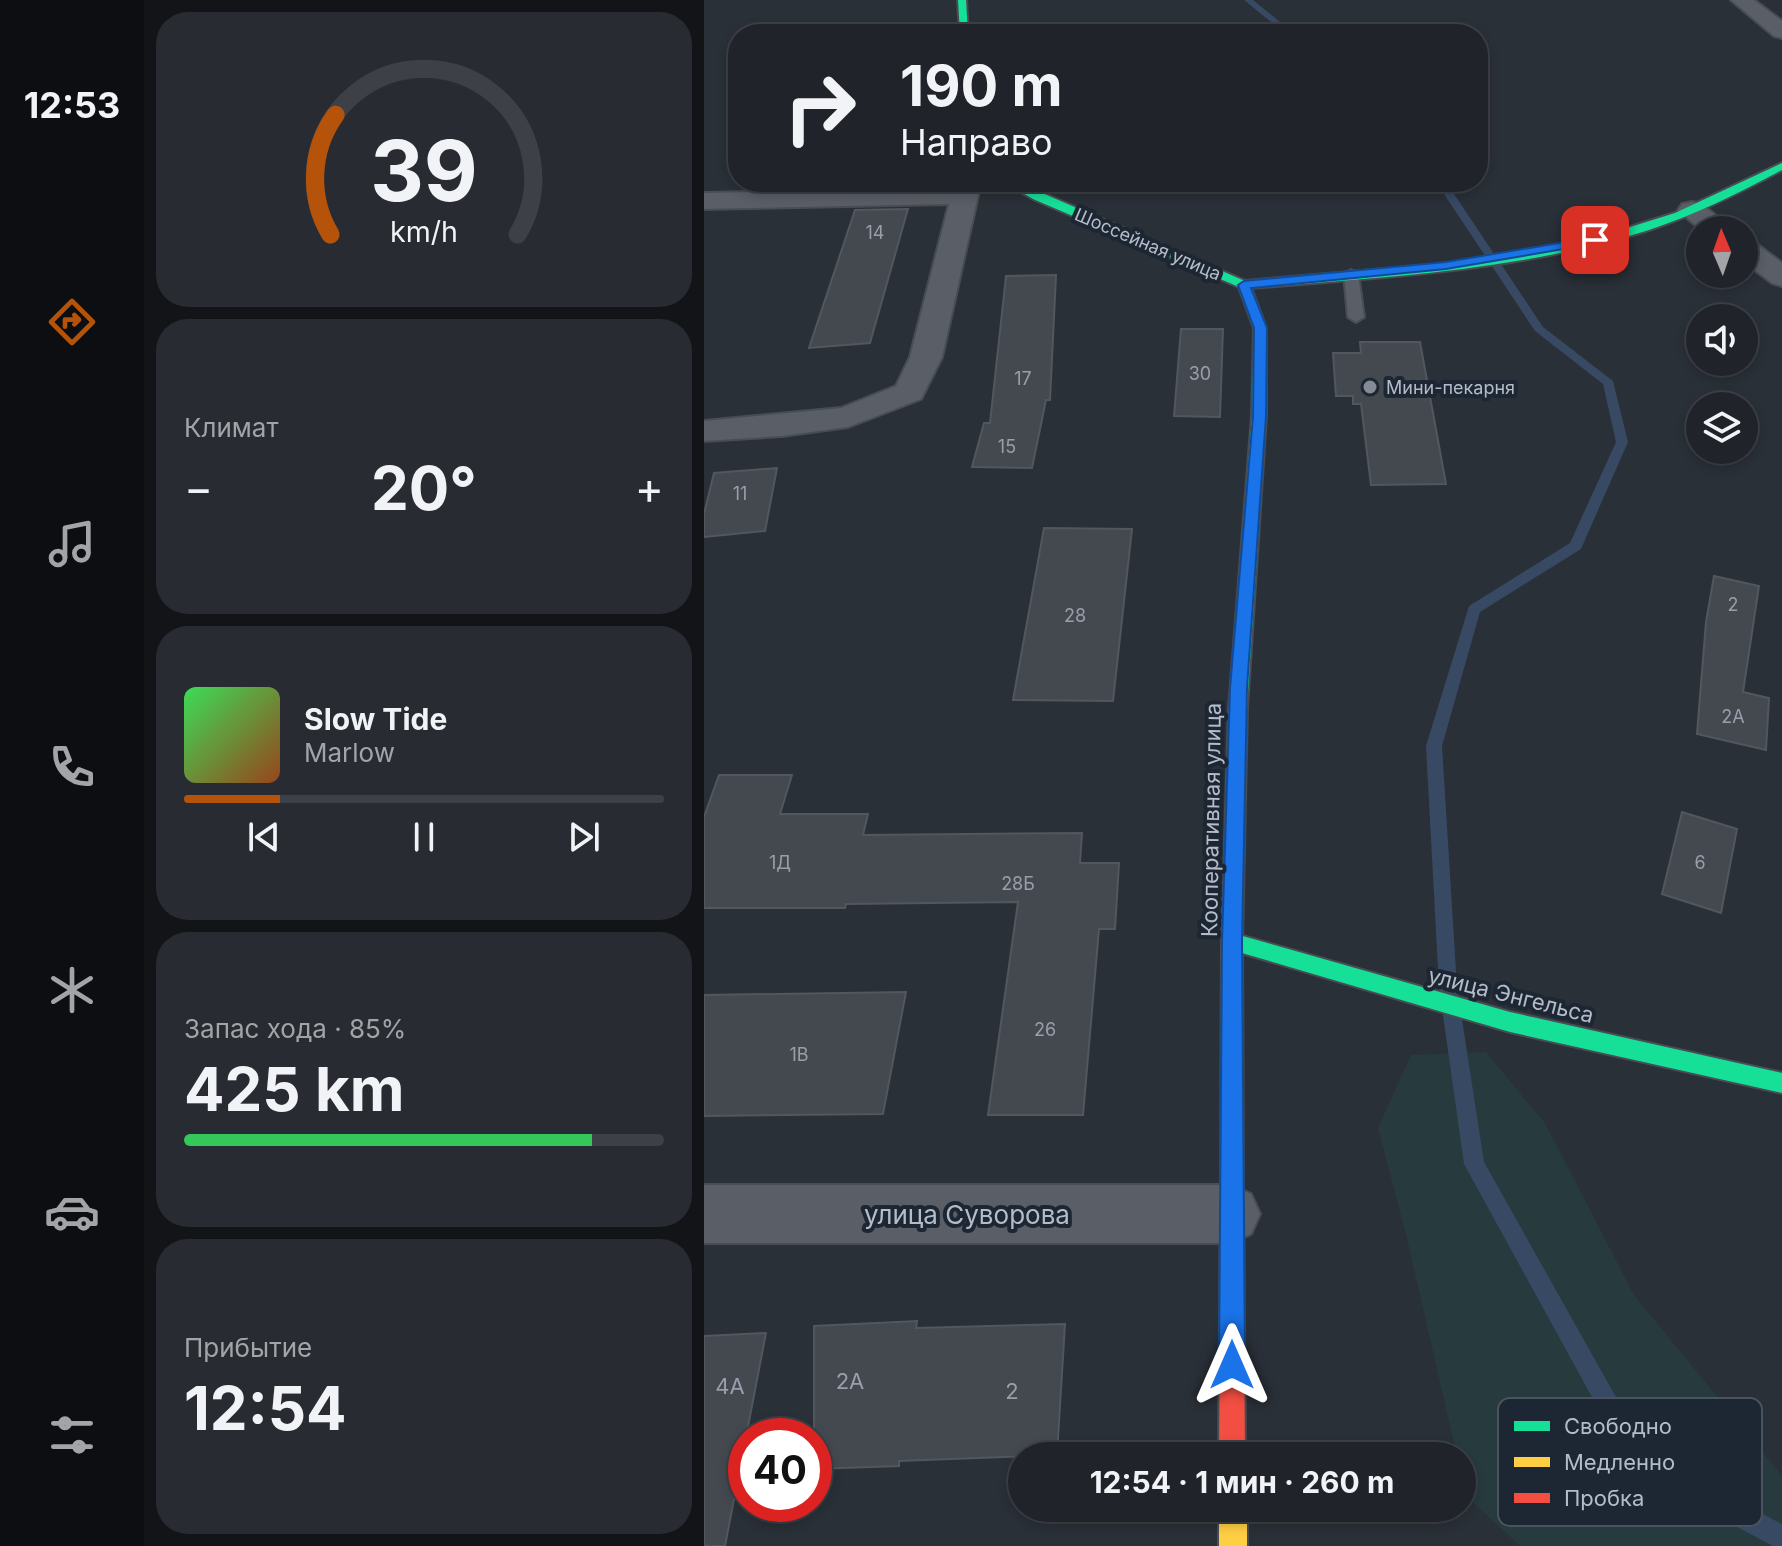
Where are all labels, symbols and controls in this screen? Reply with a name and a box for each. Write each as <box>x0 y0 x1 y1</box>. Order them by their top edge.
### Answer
text: 190 m <box>900 52 1063 120</box>
icon: right <box>768 56 872 160</box>
text: 12:53 <box>24 83 120 127</box>
text: 39 <box>370 120 478 221</box>
text: Направо <box>900 120 1053 164</box>
street label: Шоссейная улица <box>1072 204 1224 284</box>
pin <box>1561 206 1629 274</box>
text: km/h <box>390 215 458 250</box>
north arrow <box>1686 216 1758 288</box>
map controls <box>1686 216 1758 464</box>
icon: arrive <box>1573 218 1617 262</box>
house number: 14 <box>866 222 884 243</box>
icon: directions <box>44 294 100 350</box>
button: sound <box>1686 304 1758 376</box>
house number: 30 <box>1189 363 1211 384</box>
house number: 17 <box>1014 368 1032 389</box>
place label: Мини-пекарня <box>1386 377 1515 398</box>
marker: Мини-пекарня <box>1361 378 1379 396</box>
button: layers <box>1686 392 1758 464</box>
text: Климат <box>184 412 279 443</box>
house number: 15 <box>998 436 1016 457</box>
text: 20° <box>371 452 477 524</box>
text: − <box>184 461 213 515</box>
text: + <box>635 461 664 515</box>
house number: 11 <box>733 483 747 504</box>
icon: music <box>44 516 100 572</box>
house number: 2 <box>1728 594 1738 615</box>
house number: 28 <box>1064 605 1086 626</box>
text: Slow Tide <box>304 701 447 737</box>
street label: Кооперативная улица <box>1196 703 1226 937</box>
house number: 2А <box>1721 706 1745 727</box>
text: Marlow <box>304 737 395 768</box>
icon: phone <box>44 739 100 795</box>
icon: previous <box>242 815 286 859</box>
icon: pause <box>402 815 446 859</box>
icon: next <box>562 815 606 859</box>
house number: 1Д <box>769 852 791 873</box>
house number: 6 <box>1694 852 1706 873</box>
house number: 28Б <box>1001 873 1035 894</box>
icon: climate <box>44 962 100 1018</box>
street label: улица Энгельса <box>1425 962 1597 1028</box>
text: Запас хода · 85% <box>184 1013 406 1044</box>
house number: 26 <box>1034 1019 1056 1040</box>
house number: 1В <box>789 1044 809 1065</box>
text: 425 km <box>184 1053 405 1125</box>
icon: car <box>44 1184 100 1240</box>
street label: улица Суворова <box>864 1199 1070 1230</box>
position arrow <box>1190 1323 1274 1407</box>
text: Прибытие <box>184 1332 312 1363</box>
house number: 2А <box>836 1368 864 1394</box>
text: 12:54 <box>184 1372 347 1444</box>
house number: 4А <box>715 1373 745 1399</box>
house number: 2 <box>1005 1378 1019 1404</box>
legend <box>1498 1398 1762 1526</box>
icon: filters <box>44 1407 100 1463</box>
text: Свободно <box>1564 1413 1672 1439</box>
speed limit sign: 40 <box>728 1418 832 1522</box>
text: Медленно <box>1564 1449 1675 1475</box>
text: 12:54 · 1 мин · 260 m <box>1090 1464 1394 1500</box>
text: Пробка <box>1564 1485 1644 1511</box>

